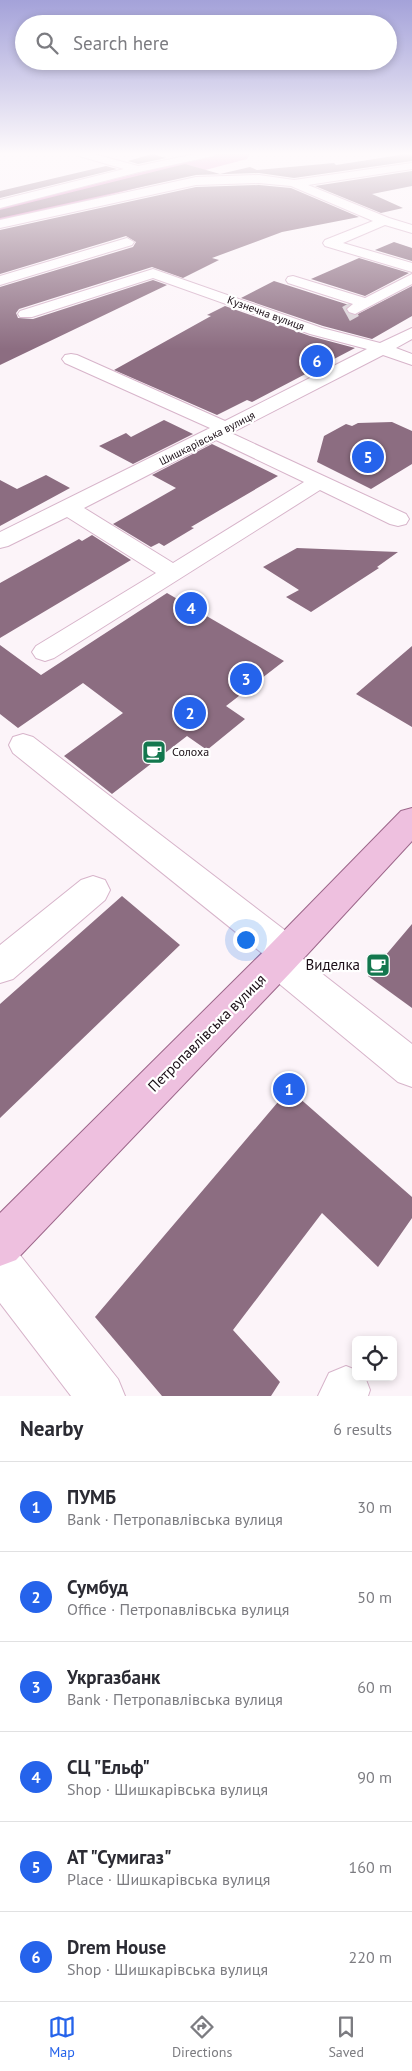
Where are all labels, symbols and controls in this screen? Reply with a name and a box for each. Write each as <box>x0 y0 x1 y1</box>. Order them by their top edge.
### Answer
search box <box>15 15 397 70</box>
icon: search <box>33 29 61 57</box>
text: Search here <box>73 31 169 55</box>
street label: Кузнечна вулиця <box>225 293 307 333</box>
pin: 6 <box>301 342 333 380</box>
street label: Шишкарівська вулиця <box>157 408 257 468</box>
pin: 5 <box>352 438 384 476</box>
pin: 4 <box>175 589 207 627</box>
pin: 3 <box>230 660 262 698</box>
pin: 2 <box>174 694 206 732</box>
cafe icon: Солоха <box>141 739 167 765</box>
place label: Солоха <box>172 744 209 759</box>
your location <box>233 927 259 953</box>
cafe icon: Виделка <box>365 952 391 978</box>
place label: Виделка <box>305 955 360 974</box>
street label: Петропавлівська вулиця <box>144 970 270 1096</box>
pin: 1 <box>273 1070 305 1108</box>
map controls <box>352 1336 397 1381</box>
button: locate <box>352 1336 397 1381</box>
text: Nearby <box>20 1415 83 1442</box>
text: 6 results <box>333 1419 392 1439</box>
text: ПУМБ <box>67 1485 116 1509</box>
text: 1 <box>31 1497 41 1517</box>
text: 30 m <box>357 1497 392 1517</box>
text: Bank · Петропавлівська вулиця <box>67 1509 283 1529</box>
text: Сумбуд <box>67 1575 128 1599</box>
text: 2 <box>31 1587 41 1607</box>
text: 50 m <box>357 1587 392 1607</box>
text: Office · Петропавлівська вулиця <box>67 1599 289 1619</box>
text: Укргазбанк <box>67 1665 160 1689</box>
text: 3 <box>31 1677 41 1697</box>
text: 60 m <box>357 1677 392 1697</box>
text: Bank · Петропавлівська вулиця <box>67 1689 283 1709</box>
text: СЦ "Ельф" <box>67 1755 150 1779</box>
text: 4 <box>31 1767 41 1787</box>
text: 90 m <box>357 1767 392 1787</box>
text: Shop · Шишкарівська вулиця <box>67 1779 268 1799</box>
text: АТ "Сумигаз" <box>67 1845 172 1869</box>
text: 5 <box>31 1857 41 1877</box>
text: 160 m <box>349 1857 392 1877</box>
text: Place · Шишкарівська вулиця <box>67 1869 270 1889</box>
text: Drem House <box>67 1935 166 1959</box>
text: 6 <box>31 1947 41 1967</box>
text: 220 m <box>349 1947 392 1967</box>
text: Shop · Шишкарівська вулиця <box>67 1959 268 1979</box>
tab: Map <box>48 2013 76 2061</box>
tab: Directions <box>172 2013 232 2061</box>
tab: Saved <box>328 2013 364 2061</box>

